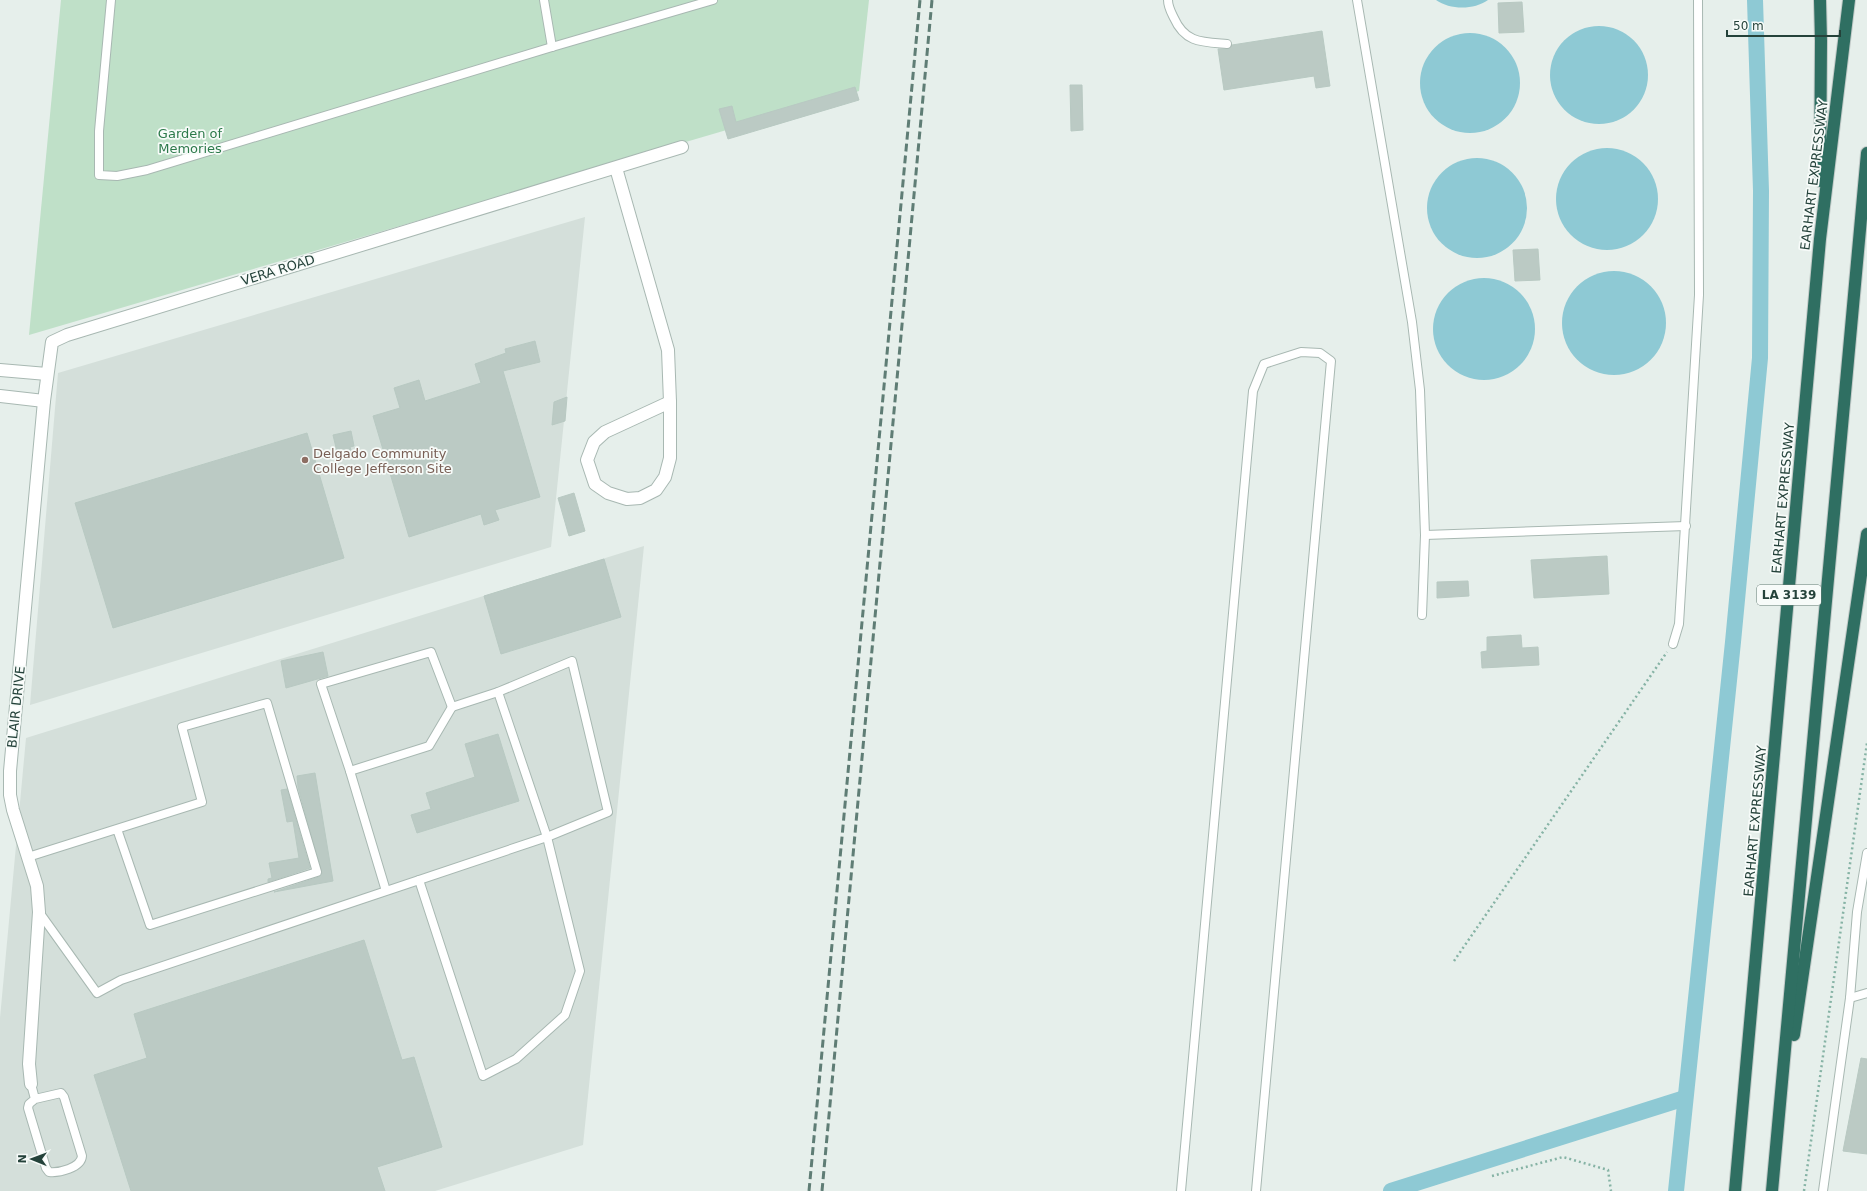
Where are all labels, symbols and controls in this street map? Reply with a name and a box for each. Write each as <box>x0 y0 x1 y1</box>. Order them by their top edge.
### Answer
scale bar <box>1727 12 1840 38</box>
text: 50 m <box>1733 19 1764 33</box>
street label: EARHART EXPRESSWAY <box>1797 99 1831 251</box>
park label: Garden of Memories <box>158 126 223 156</box>
street label: VERA ROAD <box>239 252 317 288</box>
street label: EARHART EXPRESSWAY <box>1769 422 1797 574</box>
place label: Delgado Community College Jefferson Site <box>313 446 452 476</box>
marker: Delgado Community College Jefferson Site <box>300 455 310 465</box>
road number: LA 3139 <box>1757 585 1821 605</box>
street label: BLAIR DRIVE <box>4 665 28 749</box>
street label: EARHART EXPRESSWAY <box>1741 745 1769 897</box>
north arrow <box>12 1139 52 1179</box>
text: N <box>16 1154 29 1164</box>

